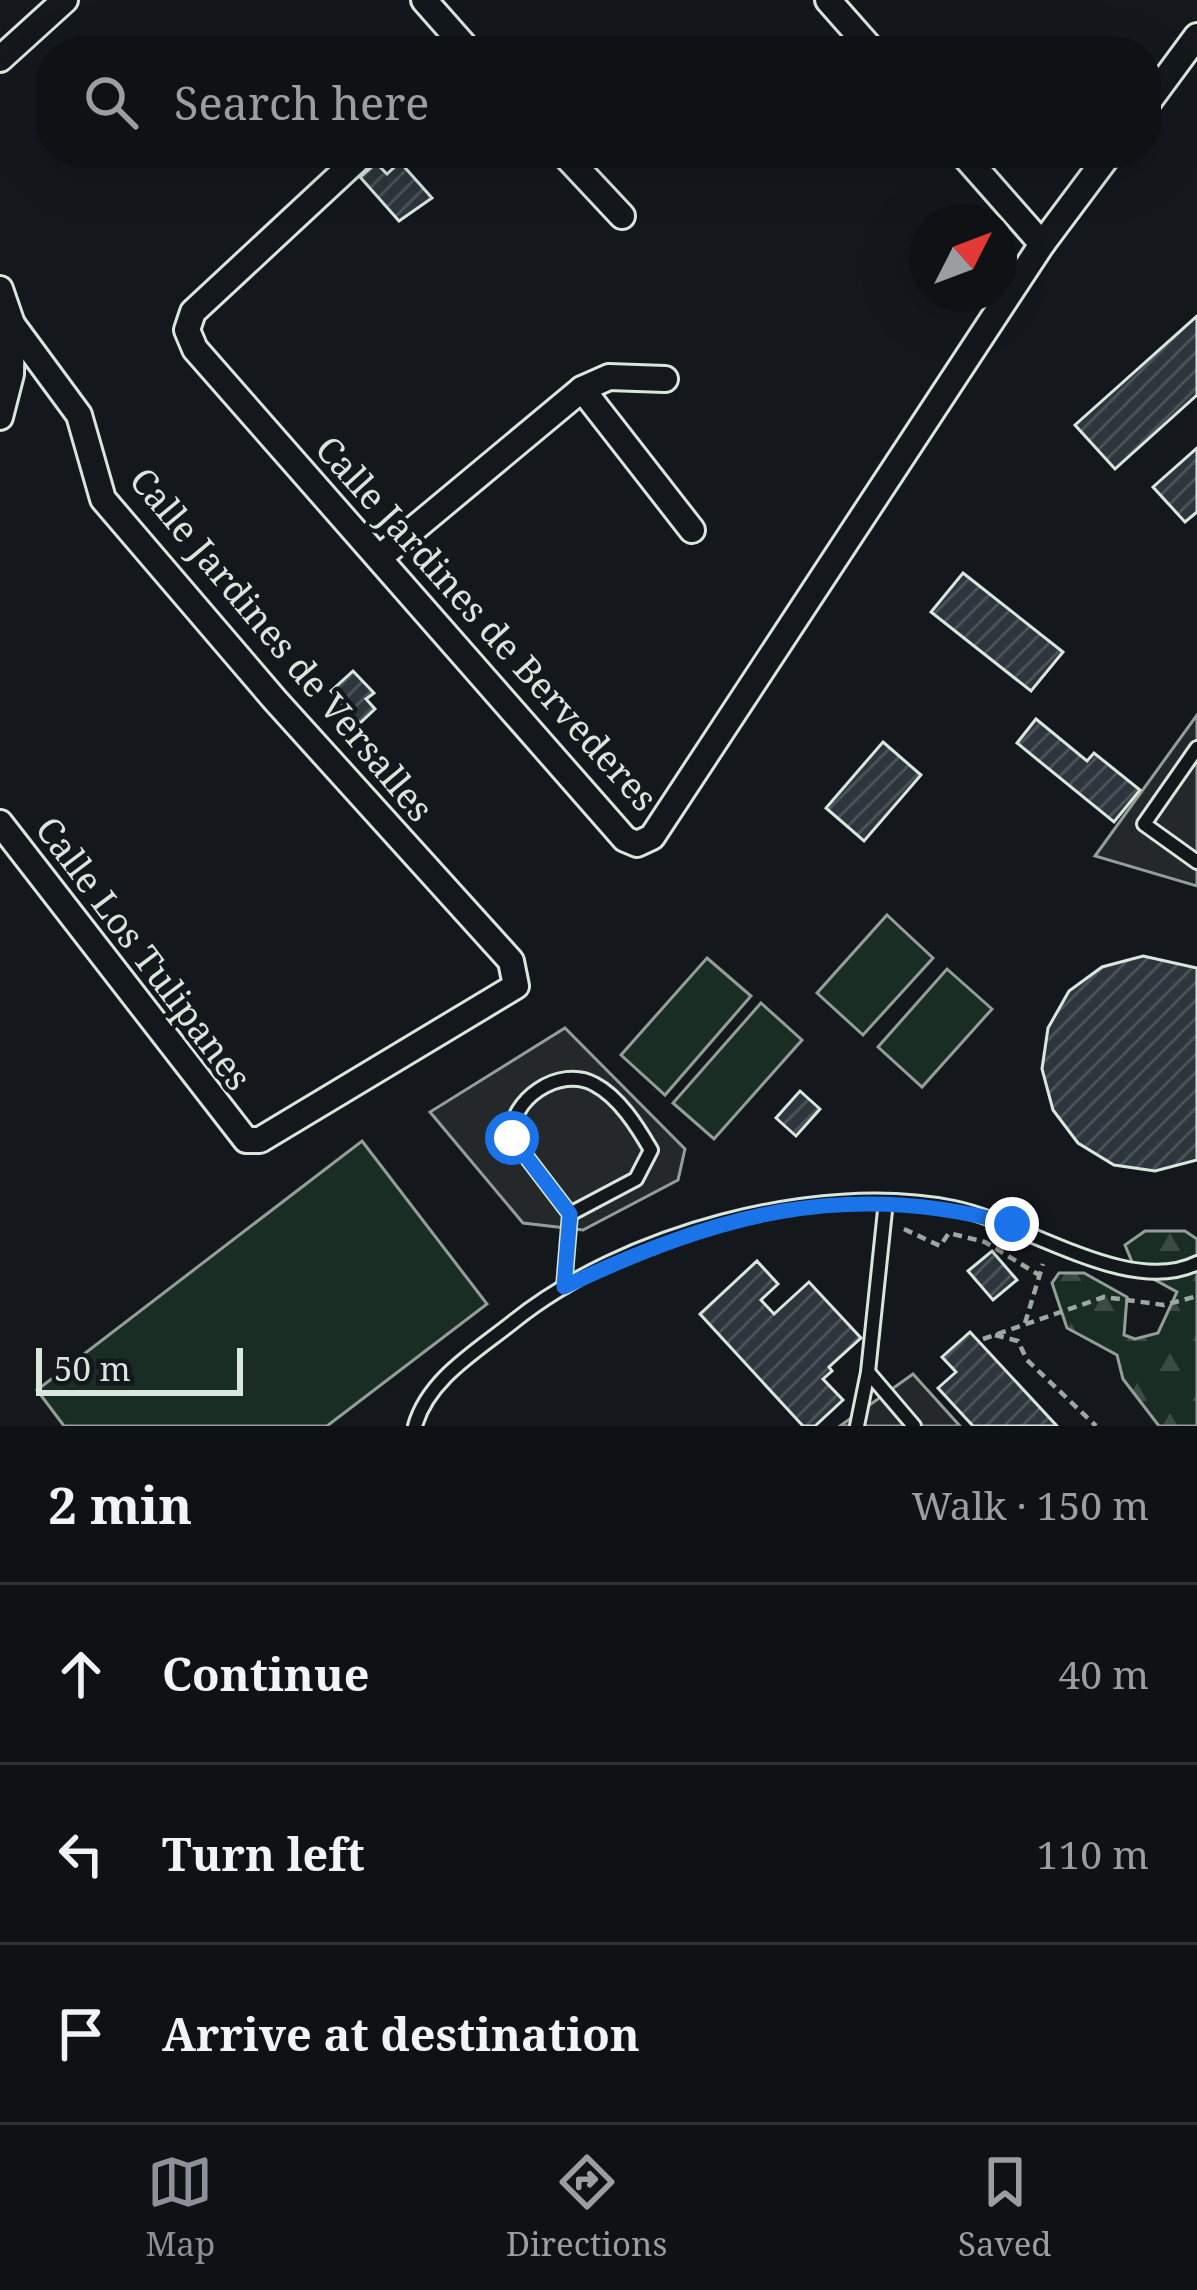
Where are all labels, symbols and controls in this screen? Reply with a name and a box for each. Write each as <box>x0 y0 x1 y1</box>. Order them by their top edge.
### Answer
search box <box>36 36 1161 168</box>
icon: search <box>78 69 144 135</box>
text: Search here <box>174 72 429 133</box>
north arrow <box>909 204 1017 312</box>
street label: Calle Jardines de Bervederes <box>305 425 669 821</box>
street label: Calle Jardines de Versalles <box>119 456 445 832</box>
street label: Calle Los Tulipanes <box>25 806 263 1100</box>
route start <box>485 1111 539 1165</box>
route end <box>985 1197 1039 1251</box>
scale bar <box>36 1342 243 1395</box>
text: 50 m <box>54 1346 131 1391</box>
text: 2 min <box>48 1469 192 1539</box>
text: Walk · 150 m <box>912 1478 1149 1531</box>
icon: ahead <box>48 1641 114 1707</box>
text: Continue <box>162 1643 370 1704</box>
text: 40 m <box>1058 1647 1149 1700</box>
icon: left <box>48 1821 114 1887</box>
text: Turn left <box>162 1823 365 1884</box>
text: 110 m <box>1037 1827 1149 1880</box>
icon: arrive <box>48 2001 114 2067</box>
text: Arrive at destination <box>162 2003 640 2064</box>
tab: Map <box>145 2149 215 2266</box>
tab: Directions <box>506 2149 667 2266</box>
tab: Saved <box>958 2149 1052 2266</box>

